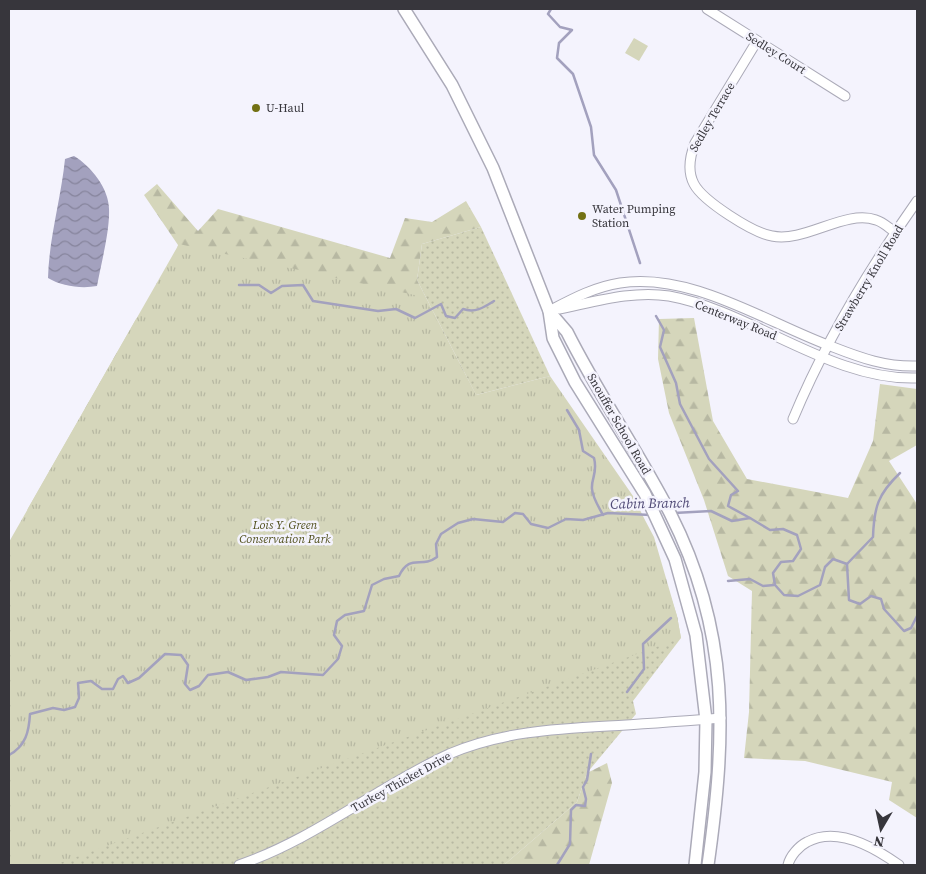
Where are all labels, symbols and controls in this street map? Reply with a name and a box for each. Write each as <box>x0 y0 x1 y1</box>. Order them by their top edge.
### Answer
street label: Sedley Court <box>743 28 809 78</box>
street label: Sedley Terrace <box>686 79 738 155</box>
place label: U-Haul <box>266 100 305 116</box>
marker: U-Haul <box>250 102 262 114</box>
place label: Water Pumping Station <box>592 201 675 231</box>
marker: Water Pumping Station <box>576 210 588 222</box>
street label: Strawberry Knoll Road <box>831 222 907 334</box>
street label: Centerway Road <box>693 296 780 344</box>
street label: Snouffer School Road <box>583 371 655 478</box>
water label: Cabin Branch <box>610 492 690 514</box>
park label: Lois Y. Green Conservation Park <box>239 517 331 547</box>
street label: Turkey Thicket Drive <box>348 748 454 816</box>
north arrow <box>856 804 906 854</box>
text: N <box>872 831 886 853</box>

